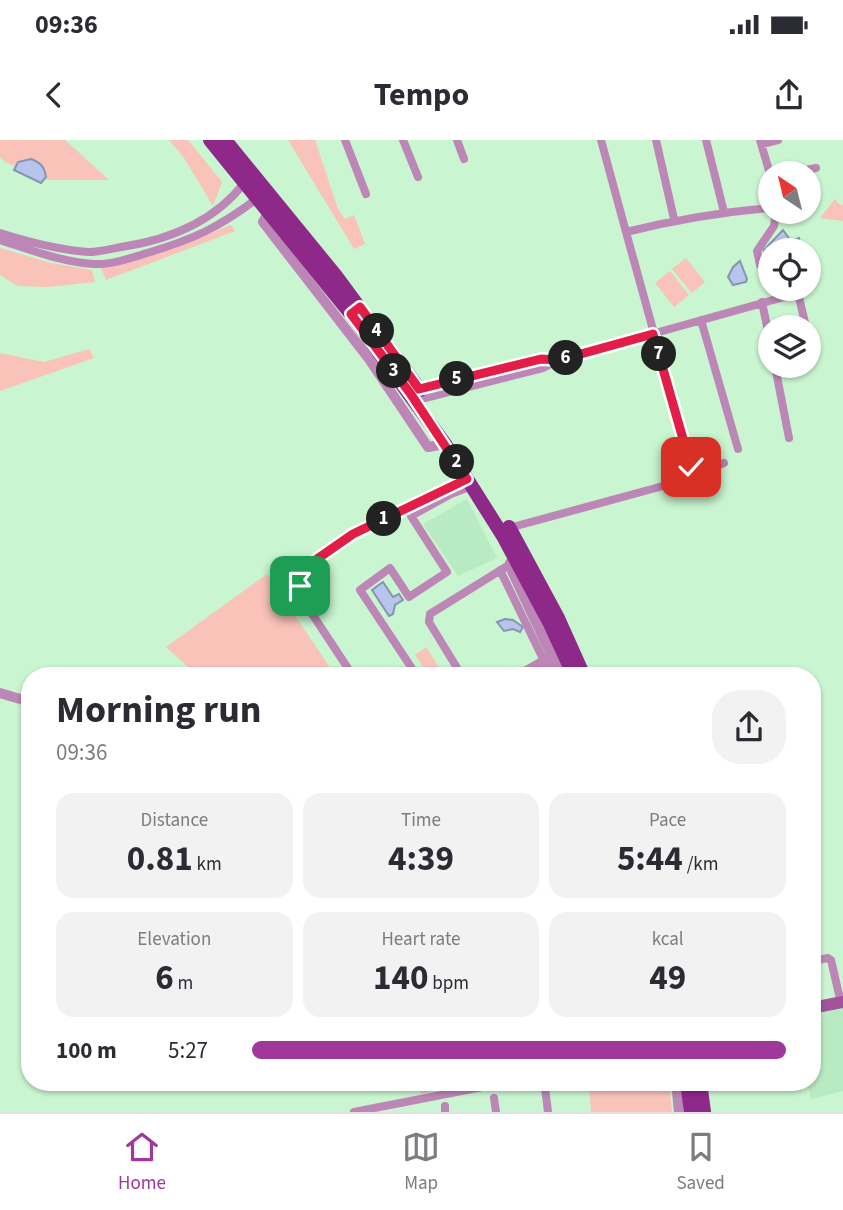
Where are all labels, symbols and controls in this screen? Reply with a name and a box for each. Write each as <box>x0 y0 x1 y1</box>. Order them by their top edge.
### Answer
text: 09:36 <box>35 6 98 43</box>
text: Tempo <box>374 72 469 118</box>
icon: back <box>35 76 73 114</box>
icon: share <box>770 76 808 114</box>
north arrow <box>758 161 821 224</box>
map controls <box>758 161 821 378</box>
button: locate <box>758 238 821 301</box>
pin: 4 <box>360 314 394 348</box>
button: layers <box>758 315 821 378</box>
text: 4 <box>371 317 382 344</box>
pin: 7 <box>642 336 676 372</box>
pin: 6 <box>548 340 584 375</box>
text: 7 <box>653 340 664 367</box>
text: 6 <box>560 344 571 371</box>
pin: 3 <box>376 354 412 388</box>
text: 3 <box>388 357 399 384</box>
pin: 5 <box>440 362 475 396</box>
text: 5 <box>451 365 462 392</box>
pin <box>661 437 721 497</box>
pin: 2 <box>440 444 475 480</box>
text: 2 <box>451 448 462 475</box>
icon: check <box>672 448 710 486</box>
pin: 1 <box>366 502 402 536</box>
text: 1 <box>378 505 389 532</box>
pin <box>270 556 330 616</box>
icon: arrive <box>281 567 319 605</box>
text: Morning run <box>56 683 261 737</box>
button: share <box>712 690 786 764</box>
text: 09:36 <box>56 736 107 769</box>
text: Distance <box>141 807 208 834</box>
text: Time <box>401 807 441 834</box>
text: Pace <box>649 807 686 834</box>
text: 0.81 <box>127 834 193 884</box>
text: 4:39 <box>388 834 454 884</box>
text: 5:44 <box>617 834 683 884</box>
text: km <box>193 851 222 878</box>
text: /km <box>683 851 718 878</box>
text: Elevation <box>137 926 211 953</box>
text: Heart rate <box>381 926 460 953</box>
text: kcal <box>652 926 684 953</box>
text: 6 <box>155 953 174 1003</box>
text: 140 <box>373 953 428 1003</box>
text: 49 <box>649 953 686 1003</box>
text: m <box>174 970 193 997</box>
text: bpm <box>428 970 469 997</box>
text: 100 m <box>56 1034 117 1067</box>
text: 5:27 <box>168 1034 208 1067</box>
tab: Home <box>118 1128 166 1197</box>
tab: Map <box>402 1128 440 1197</box>
tab: Saved <box>676 1128 725 1197</box>

